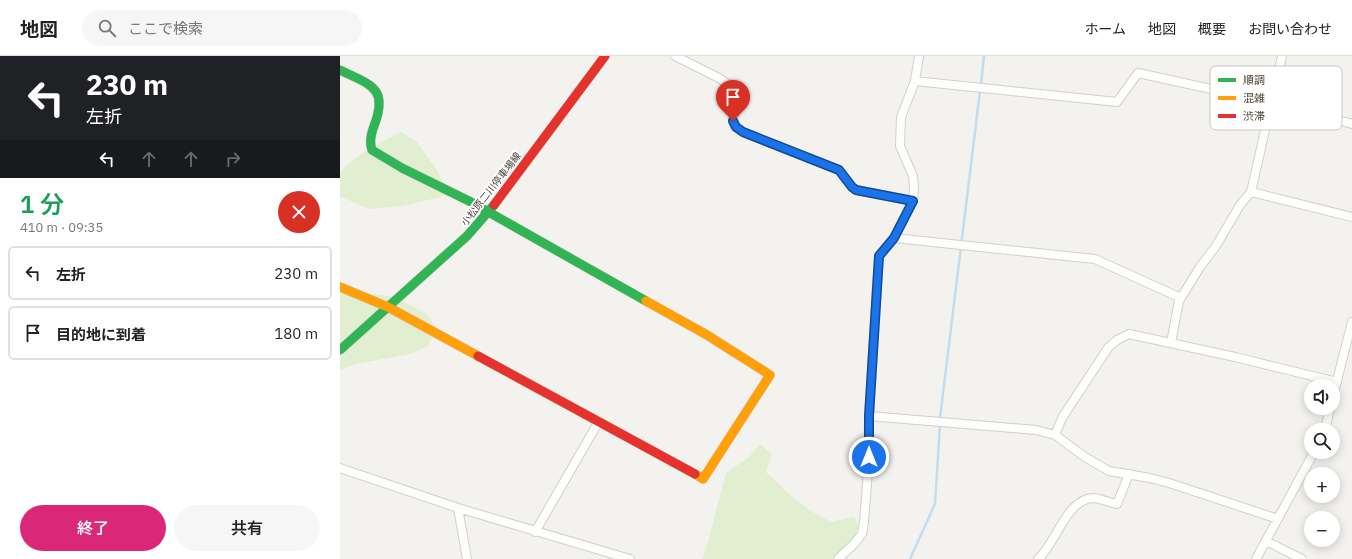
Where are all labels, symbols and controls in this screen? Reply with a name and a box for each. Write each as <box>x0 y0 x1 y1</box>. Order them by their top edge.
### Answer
search box <box>82 10 362 46</box>
text: 地図 <box>20 17 58 41</box>
icon: search <box>96 17 118 39</box>
text: ここで検索 <box>128 19 203 38</box>
text: ホーム <box>1084 20 1126 38</box>
text: 地図 <box>1148 20 1176 38</box>
text: 概要 <box>1198 20 1226 38</box>
text: お問い合わせ <box>1248 20 1332 38</box>
text: 230 m <box>86 66 168 103</box>
legend <box>1210 66 1342 130</box>
icon: left <box>20 72 72 124</box>
text: 順調 <box>1243 73 1265 87</box>
pin <box>716 80 750 121</box>
icon: arrive <box>722 86 744 108</box>
text: 混雑 <box>1243 91 1265 105</box>
text: 左折 <box>86 105 122 128</box>
text: 渋滞 <box>1243 109 1265 123</box>
icon: left <box>96 148 118 170</box>
icon: ahead <box>138 148 160 170</box>
icon: ahead <box>180 148 202 170</box>
icon: right <box>222 148 244 170</box>
street label: 小松原二川停車場線 <box>458 150 524 228</box>
text: 1 分 <box>20 188 64 220</box>
button: close <box>278 191 320 233</box>
text: 410 m · 09:35 <box>20 219 103 236</box>
icon: left <box>22 262 44 284</box>
text: 230 m <box>274 264 318 283</box>
text: 左折 <box>56 265 86 284</box>
icon: arrive <box>22 322 44 344</box>
text: 180 m <box>274 324 318 343</box>
text: 目的地に到着 <box>56 325 146 344</box>
map controls <box>1304 379 1340 547</box>
button: sound <box>1304 379 1340 415</box>
button: search <box>1304 423 1340 459</box>
position arrow <box>848 436 890 478</box>
button: + <box>1304 467 1340 503</box>
button: 終了 <box>20 505 166 551</box>
button: 共有 <box>174 505 320 551</box>
button: − <box>1304 511 1340 547</box>

